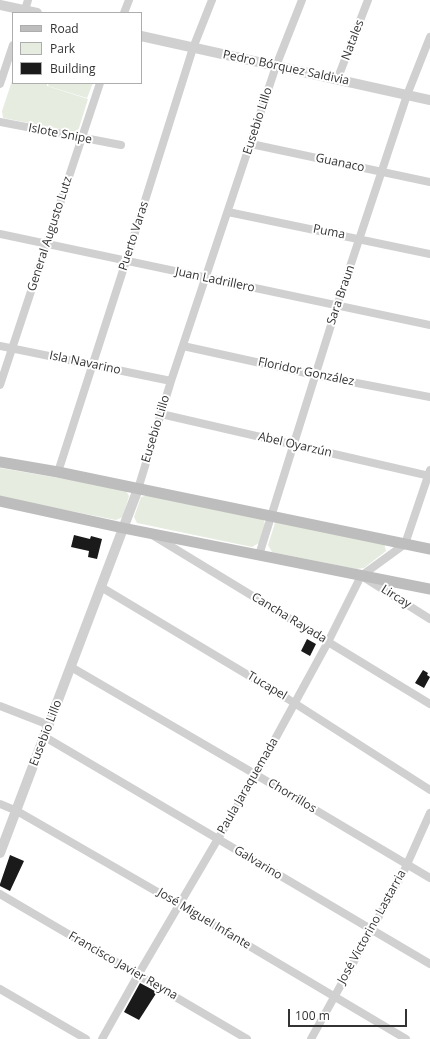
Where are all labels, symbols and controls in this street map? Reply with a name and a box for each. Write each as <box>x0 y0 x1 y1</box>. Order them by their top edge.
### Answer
legend <box>12 12 142 84</box>
street label: Natales <box>339 18 367 62</box>
text: Road <box>50 20 79 37</box>
text: Park <box>50 40 75 57</box>
street label: Pedro Bórquez Saldivia <box>221 48 351 88</box>
text: Building <box>50 60 95 77</box>
street label: Eusebio Lillo <box>240 86 276 156</box>
street label: Islote Snipe <box>27 121 93 147</box>
street label: Guanaco <box>314 151 366 175</box>
street label: General Augusto Lutz <box>25 175 75 293</box>
street label: Puerto Varas <box>116 200 152 272</box>
street label: Puma <box>312 222 346 242</box>
street label: Sara Braun <box>324 263 358 327</box>
street label: Juan Ladrillero <box>174 265 256 295</box>
street label: Isla Navarino <box>48 348 122 378</box>
street label: Floridor González <box>257 355 355 389</box>
street label: Eusebio Lillo <box>139 394 173 464</box>
street label: Abel Oyarzún <box>257 430 333 460</box>
street label: Lircay <box>378 582 414 612</box>
street label: Cancha Rayada <box>249 590 329 646</box>
street label: Tucapel <box>245 669 289 703</box>
street label: Eusebio Lillo <box>27 698 65 768</box>
street label: Paula Jaraquemada <box>215 735 281 837</box>
street label: Chorrillos <box>265 776 319 816</box>
street label: Galvarino <box>231 843 285 883</box>
street label: José Victorino Lastarria <box>335 867 409 987</box>
street label: José Miguel Infante <box>155 885 253 953</box>
street label: Francisco Javier Reyna <box>66 929 180 1003</box>
scale bar <box>290 1001 409 1027</box>
text: 100 m <box>295 1007 330 1024</box>

